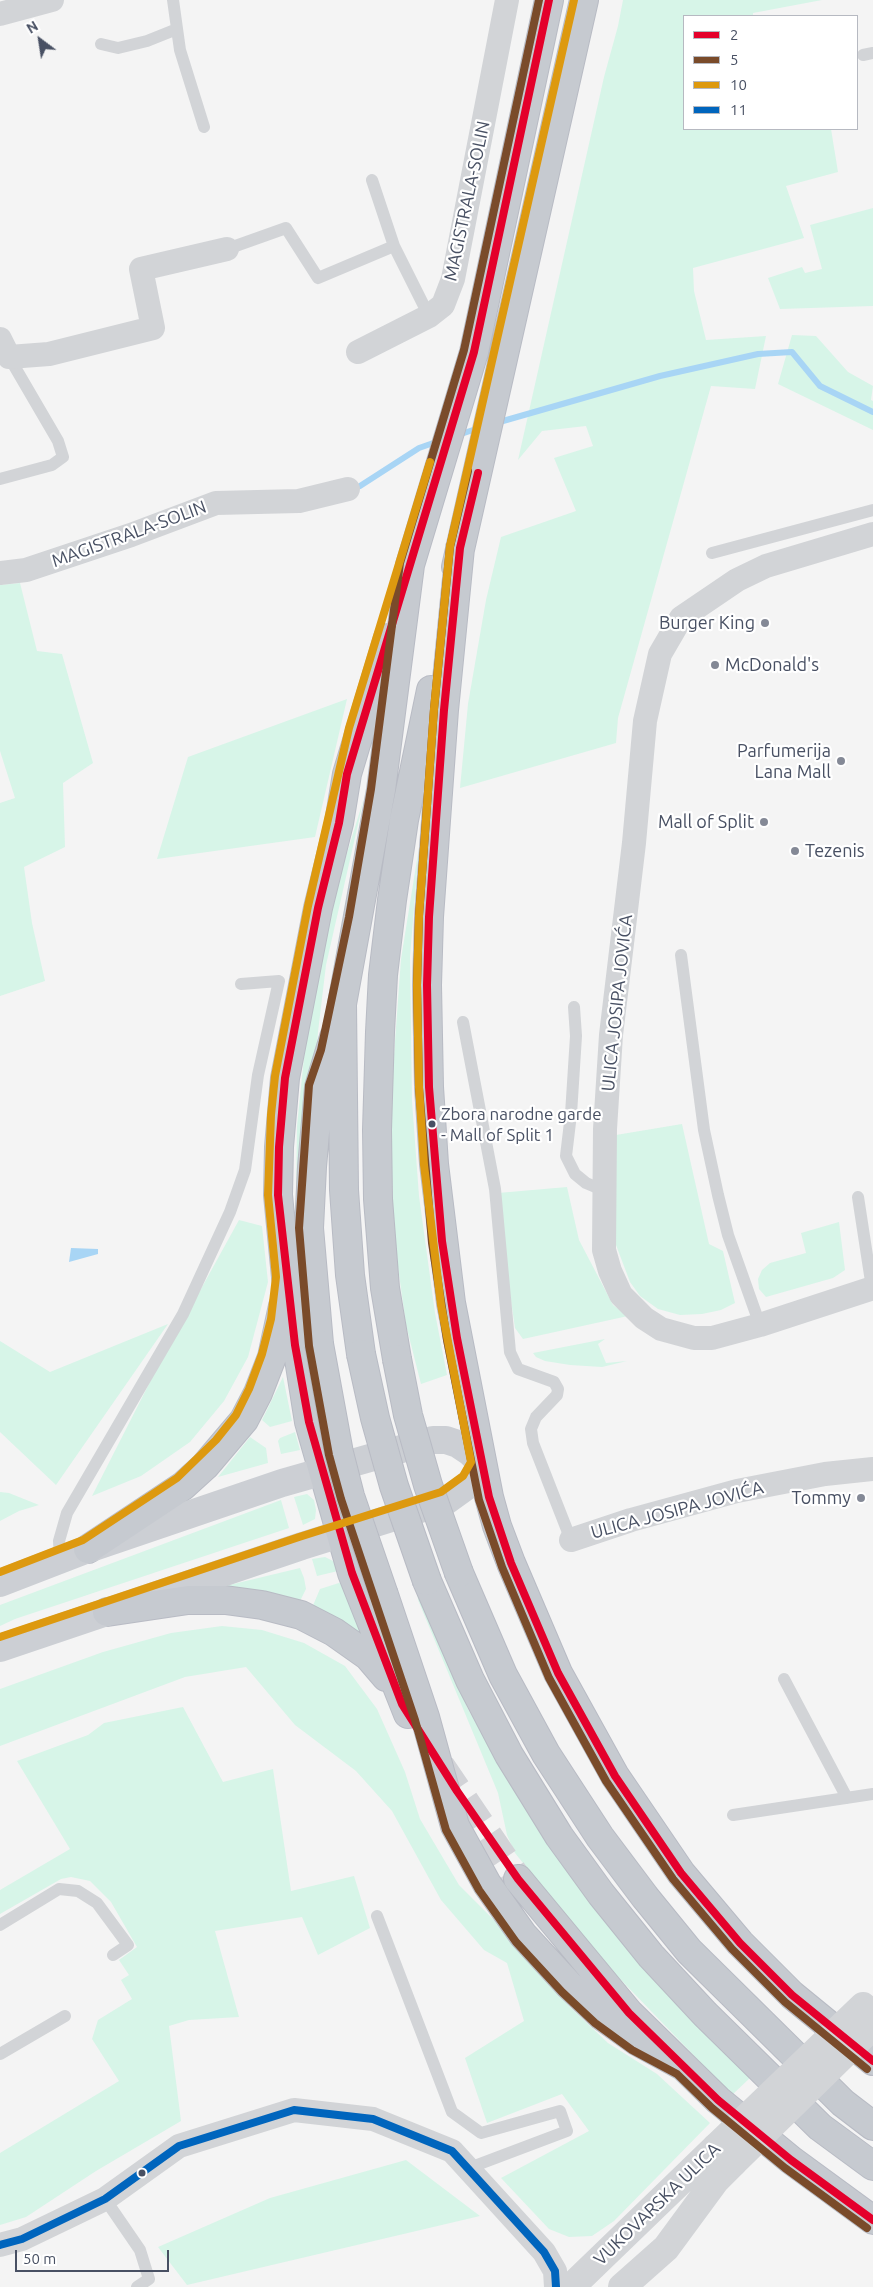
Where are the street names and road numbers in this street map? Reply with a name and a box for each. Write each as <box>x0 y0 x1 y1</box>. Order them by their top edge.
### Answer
street label: MAGISTRALA-SOLIN <box>439 119 495 283</box>
street label: MAGISTRALA-SOLIN <box>49 496 209 572</box>
street label: ULICA JOSIPA JOVIĆA <box>597 913 637 1093</box>
street label: ULICA JOSIPA JOVIĆA <box>588 1477 766 1543</box>
street label: VUKOVARSKA ULICA <box>589 2138 725 2270</box>

